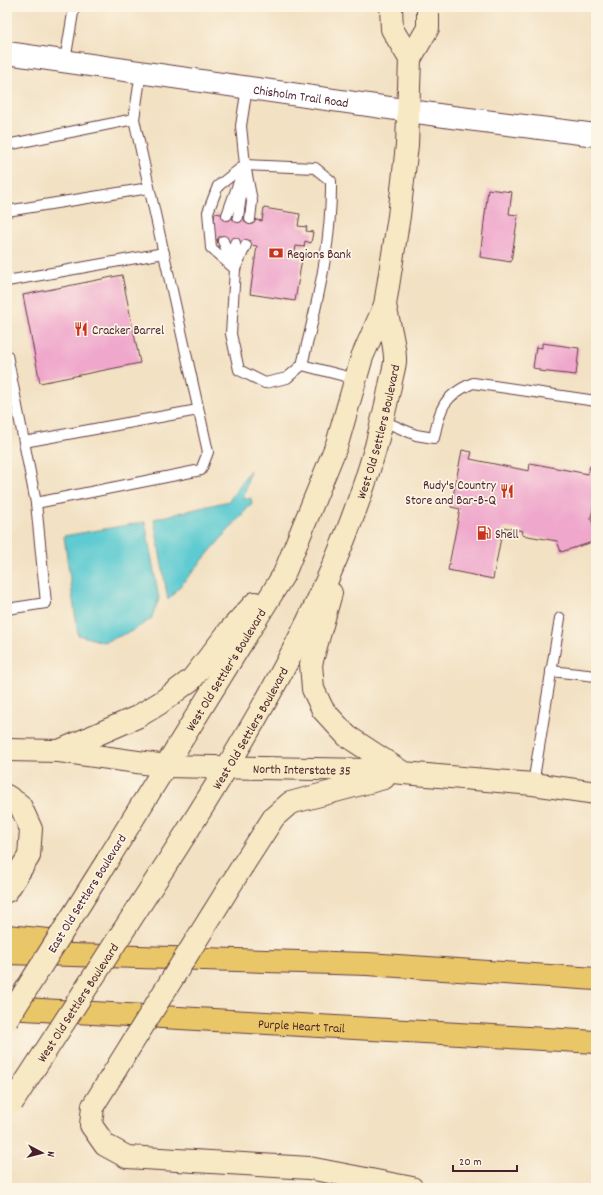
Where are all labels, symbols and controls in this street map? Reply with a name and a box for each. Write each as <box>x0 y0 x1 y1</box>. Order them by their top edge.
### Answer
street label: Chisholm Trail Road <box>252 82 350 114</box>
bank icon: Regions Bank <box>268 245 284 261</box>
place label: Regions Bank <box>287 246 351 265</box>
restaurant icon: Cracker Barrel <box>73 321 89 337</box>
place label: Cracker Barrel <box>92 322 164 341</box>
street label: West Old Settlers Boulevard <box>353 363 406 502</box>
place label: Rudy's Country Store and Bar-B-Q <box>405 477 497 511</box>
restaurant icon: Rudy's Country Store and Bar-B-Q <box>499 483 515 499</box>
fuel station icon: Shell <box>476 525 492 541</box>
place label: Shell <box>495 526 519 545</box>
street label: West Old Settler's Boulevard <box>182 606 272 736</box>
street label: West Old Settlers Boulevard <box>209 664 295 794</box>
street label: North Interstate 35 <box>253 761 351 782</box>
street label: East Old Settlers Boulevard <box>44 831 132 957</box>
street label: West Old Settlers Boulevard <box>34 940 125 1067</box>
street label: Purple Heart Trail <box>257 1016 345 1039</box>
north arrow <box>22 1133 62 1173</box>
scale bar <box>453 1147 517 1173</box>
text: N <box>42 1150 58 1158</box>
text: 20 m <box>459 1154 482 1171</box>

